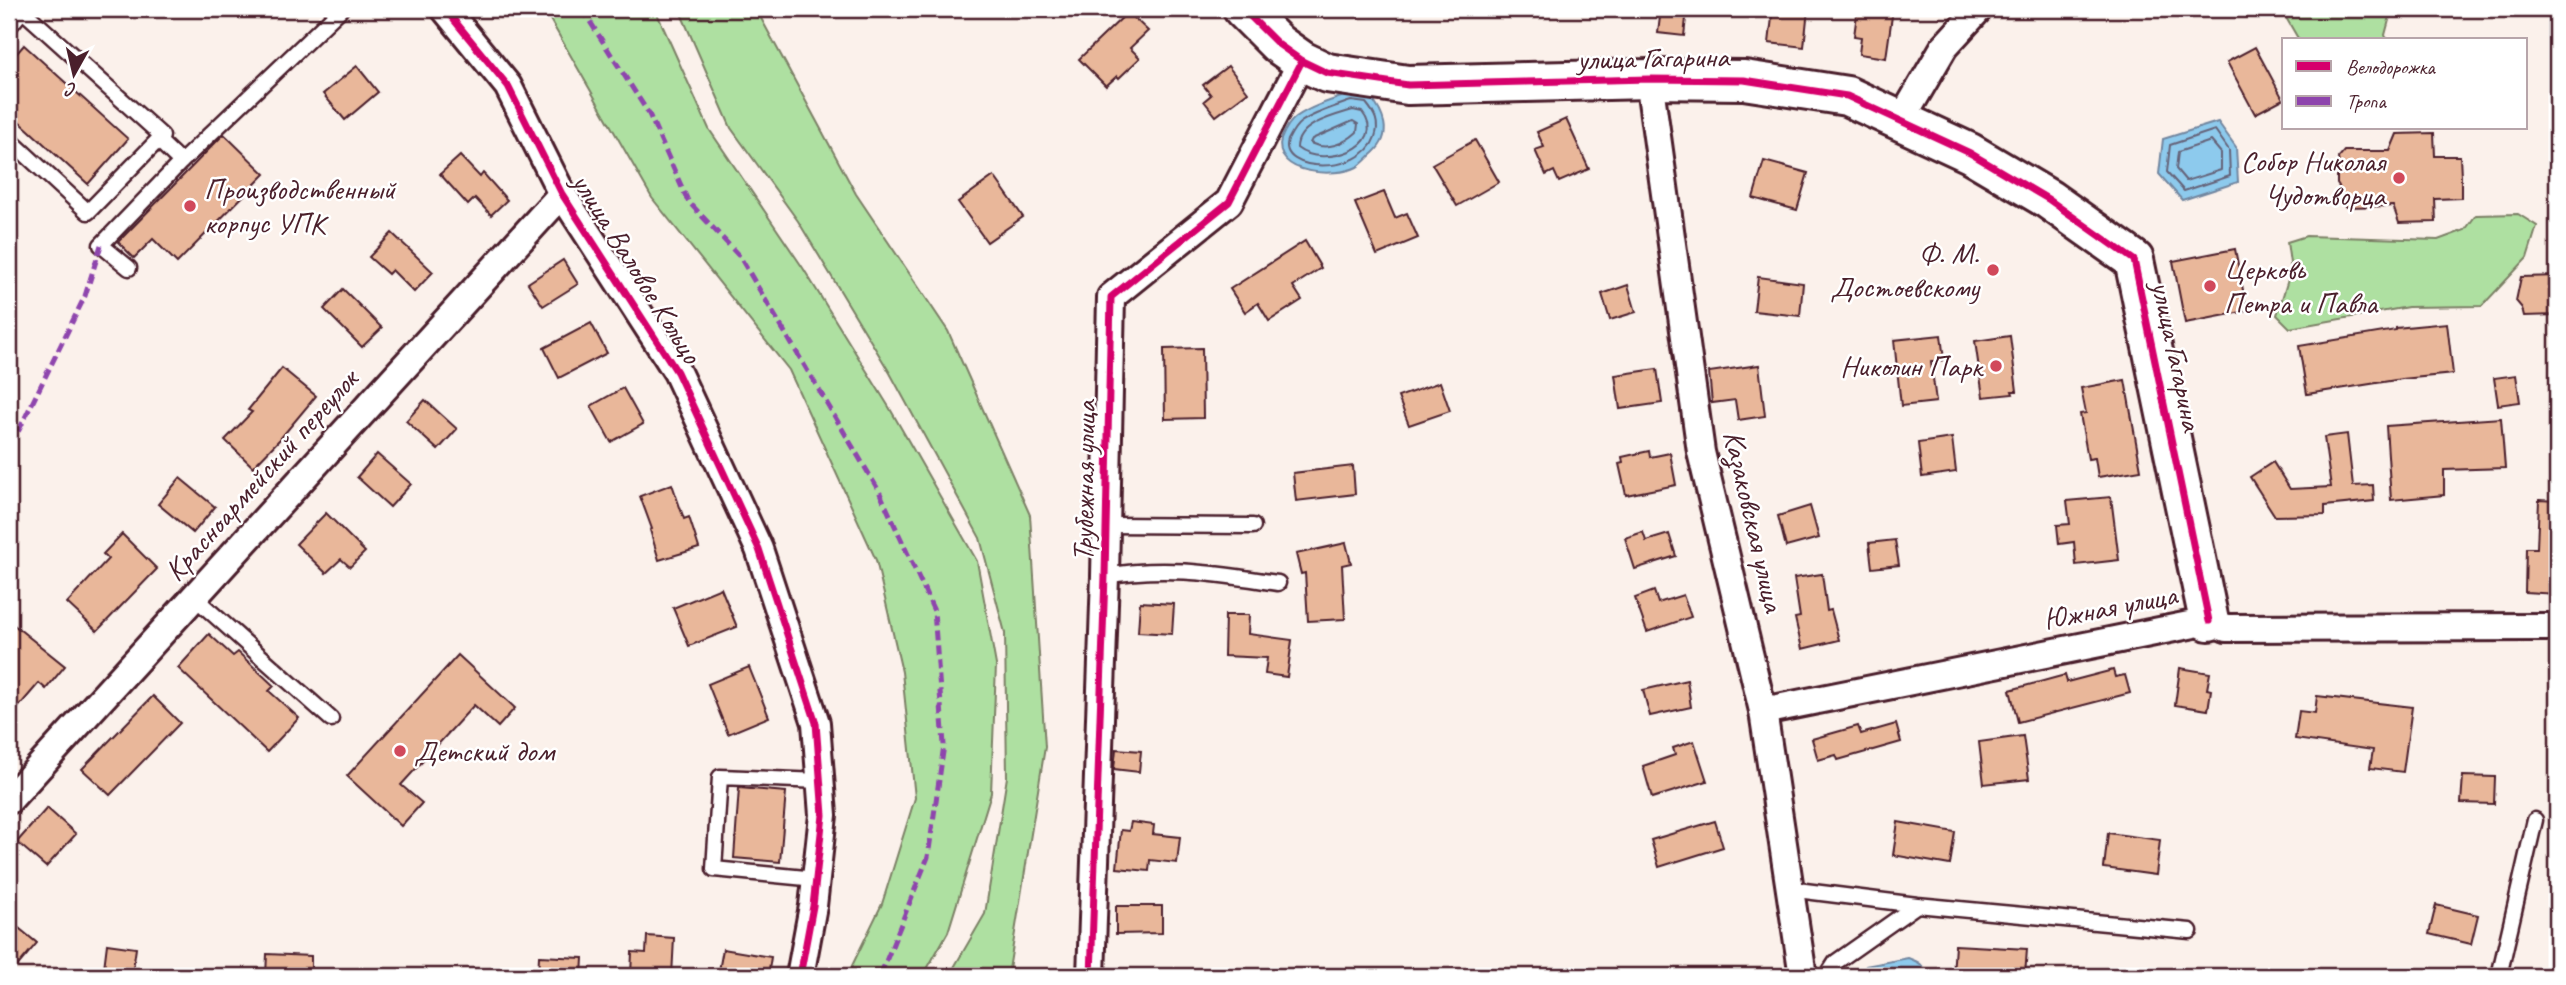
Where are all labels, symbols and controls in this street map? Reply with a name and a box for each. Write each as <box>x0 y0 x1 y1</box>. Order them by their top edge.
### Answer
north arrow <box>38 38 108 108</box>
street label: улица Гагарина <box>1575 38 1731 78</box>
legend <box>2282 38 2528 130</box>
text: Велодорожка <box>2346 54 2436 80</box>
text: С <box>63 77 78 102</box>
text: Тропа <box>2346 88 2387 114</box>
place label: Собор Николая Чудотворца <box>2241 142 2388 214</box>
street label: улица Валовое Кольцо <box>562 164 711 371</box>
place label: Производственный корпус УПК <box>204 170 397 242</box>
marker: Собор Николая Чудотворца <box>2391 170 2407 186</box>
marker: Производственный корпус УПК <box>182 198 198 214</box>
place label: Ф. М. Достоевскому <box>1830 234 1981 306</box>
place label: Церковь Петра и Павла <box>2224 250 2379 322</box>
marker: Ф. М. Достоевскому <box>1985 262 2001 278</box>
street label: улица Гагарина <box>2142 276 2212 436</box>
marker: Церковь Петра и Павла <box>2202 278 2218 294</box>
place label: Николин Парк <box>1840 347 1984 385</box>
marker: Николин Парк <box>1988 358 2004 374</box>
street label: Красноармейский переулок <box>156 359 368 589</box>
street label: Трубежная улица <box>1064 398 1104 562</box>
street label: Казаковская улица <box>1715 427 1794 617</box>
street label: Южная улица <box>2040 575 2182 639</box>
place label: Детский дом <box>414 732 556 770</box>
marker: Детский дом <box>392 743 408 759</box>

